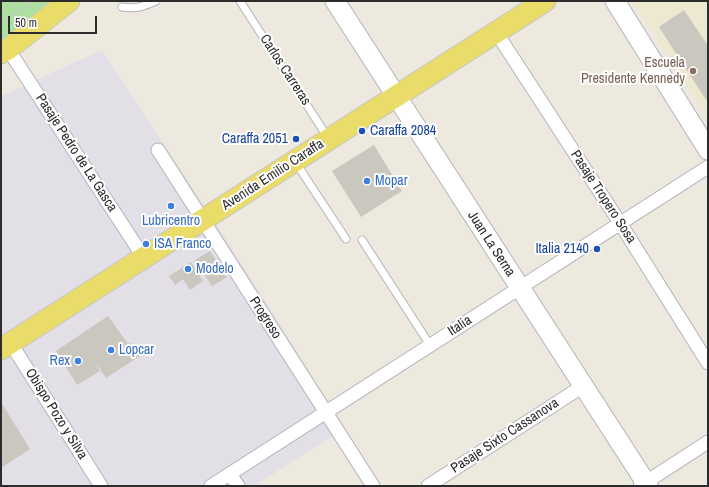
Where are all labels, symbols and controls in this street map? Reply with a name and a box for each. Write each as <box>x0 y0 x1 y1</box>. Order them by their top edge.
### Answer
scale bar <box>10 8 99 34</box>
text: 50 m <box>15 15 37 31</box>
street label: Carlos Carreras <box>256 31 314 109</box>
place label: Escuela Presidente Kennedy <box>581 55 685 88</box>
marker: Escuela Presidente Kennedy <box>688 66 698 76</box>
street label: Pasaje Pedro de La Gasca <box>32 91 120 215</box>
place label: Caraffa 2084 <box>370 123 436 139</box>
marker: Caraffa 2084 <box>357 126 367 136</box>
place label: Caraffa 2051 <box>222 131 288 147</box>
marker: Caraffa 2051 <box>291 134 301 144</box>
street label: Avenida Emilio Caraffa <box>219 136 327 214</box>
street label: Pasaje Tropero Sosa <box>567 147 639 247</box>
place label: Mopar <box>375 173 408 189</box>
marker: Mopar <box>362 176 372 186</box>
marker: Lubricentro <box>166 201 176 211</box>
street label: Juan La Serna <box>464 208 518 280</box>
place label: Lubricentro <box>142 213 200 229</box>
place label: ISA Franco <box>154 236 211 252</box>
marker: ISA Franco <box>141 239 151 249</box>
place label: Italia 2140 <box>535 241 589 257</box>
marker: Italia 2140 <box>592 244 602 254</box>
place label: Modelo <box>196 261 234 277</box>
marker: Modelo <box>183 264 193 274</box>
street label: Progreso <box>245 294 285 342</box>
street label: Italia <box>445 312 475 340</box>
place label: Lopcar <box>119 342 154 358</box>
marker: Lopcar <box>106 345 116 355</box>
place label: Rex <box>50 353 70 369</box>
marker: Rex <box>73 356 83 366</box>
street label: Obispo Pozo y Silva <box>21 365 91 463</box>
street label: Pasaje Sixto Cassanova <box>448 395 562 477</box>

